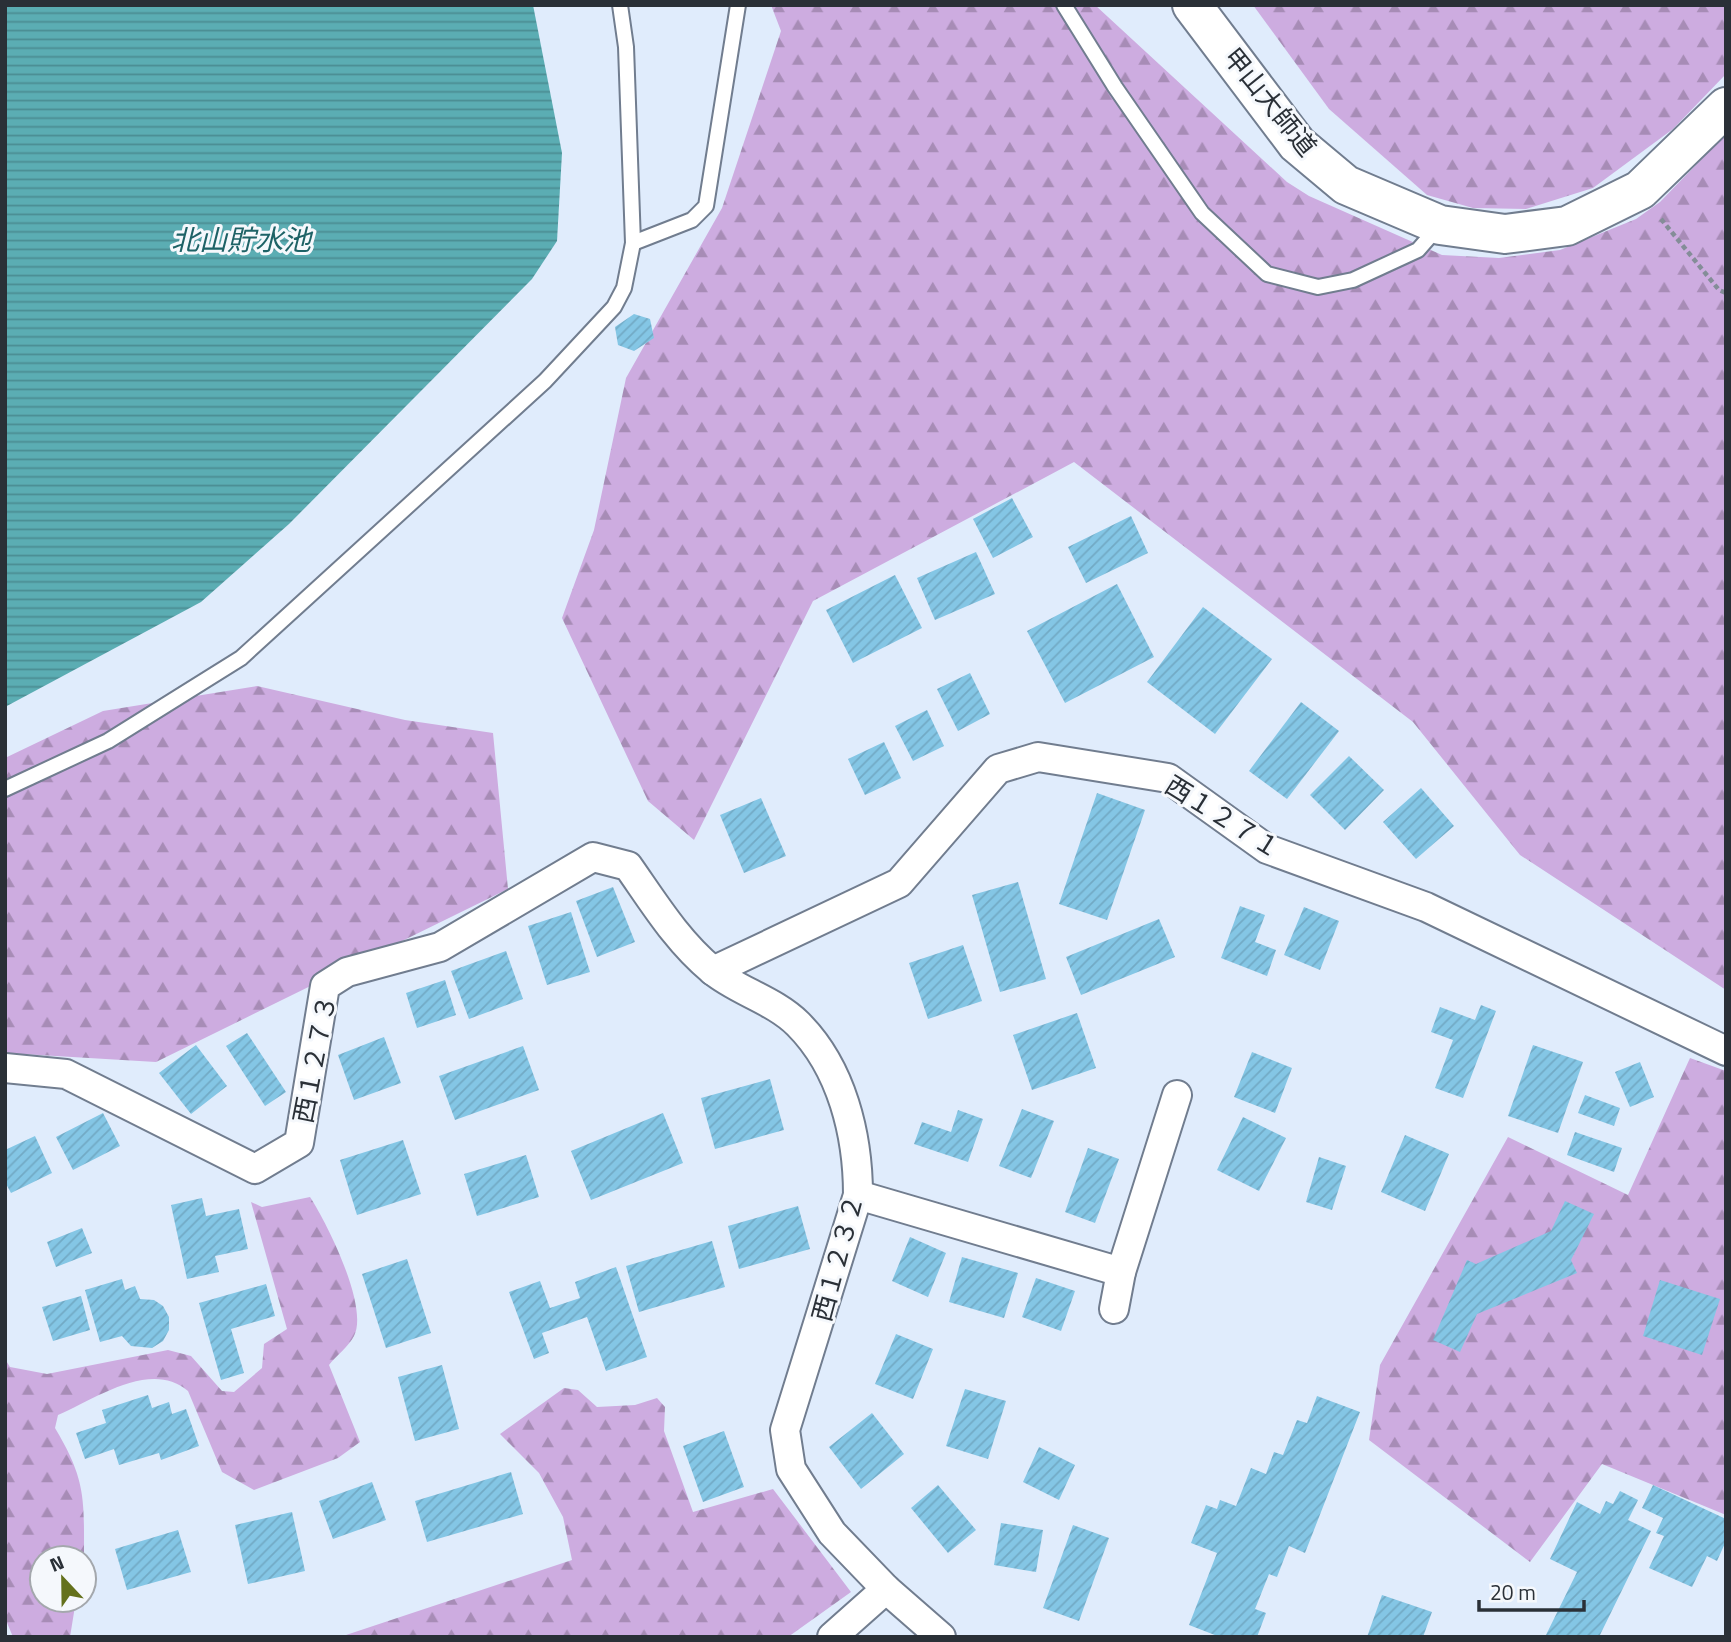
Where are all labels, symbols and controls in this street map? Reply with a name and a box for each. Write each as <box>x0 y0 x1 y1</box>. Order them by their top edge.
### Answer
street label: 甲山大師道 <box>1214 39 1326 164</box>
water label: 北山貯水池 <box>171 218 314 261</box>
street label: 西１２７１ <box>1158 766 1289 868</box>
street label: 西１２７３ <box>283 991 346 1126</box>
street label: 西１２３２ <box>802 1190 873 1326</box>
north arrow <box>28 1544 98 1614</box>
text: N <box>45 1547 68 1579</box>
scale bar <box>1479 1568 1584 1612</box>
text: 20 m <box>1490 1576 1536 1608</box>

